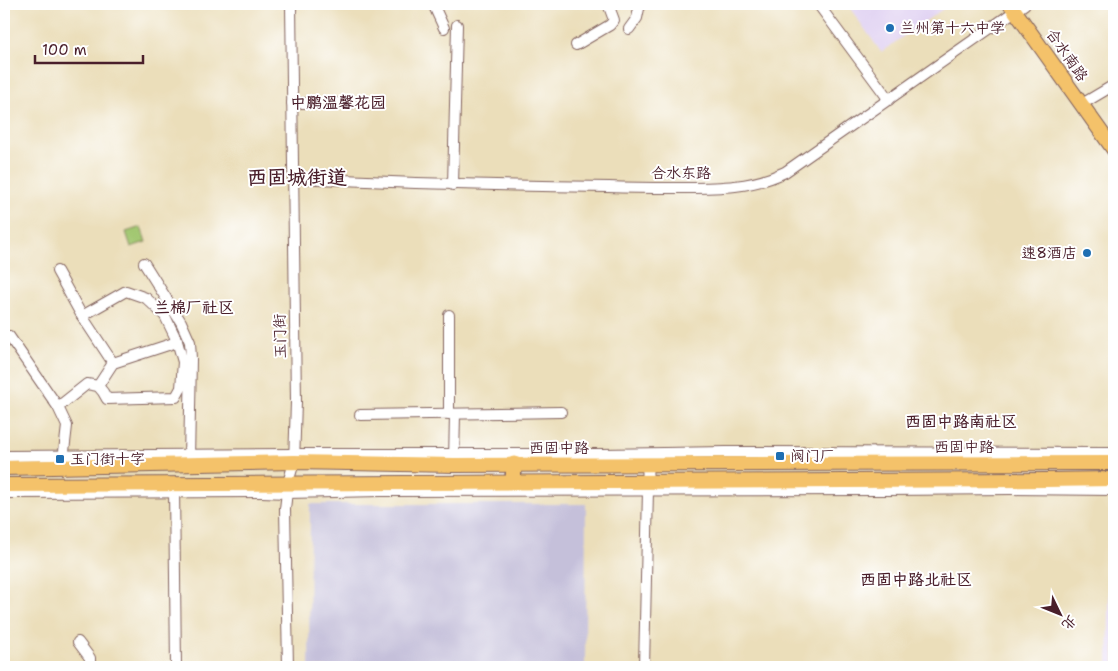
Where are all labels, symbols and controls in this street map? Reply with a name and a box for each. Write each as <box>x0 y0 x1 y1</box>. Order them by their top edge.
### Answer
place label: 兰州第十六中学 <box>900 18 1005 38</box>
marker: 兰州第十六中学 <box>884 22 896 34</box>
street label: 合水南路 <box>1042 25 1092 85</box>
scale bar <box>35 32 142 64</box>
text: 100 m <box>42 40 87 60</box>
district label: 中鹏温馨花园 <box>290 92 386 113</box>
street label: 合水东路 <box>651 163 711 183</box>
district label: 西固城街道 <box>247 164 347 190</box>
place label: 速8酒店 <box>1021 243 1077 263</box>
marker: 速8酒店 <box>1081 247 1093 259</box>
district label: 兰棉厂社区 <box>154 297 234 318</box>
street label: 玉门街 <box>270 313 290 359</box>
district label: 西固中路南社区 <box>905 411 1017 432</box>
street label: 西固中路 <box>934 437 994 457</box>
street label: 西固中路 <box>529 438 589 458</box>
place label: 阀门厂 <box>790 446 835 466</box>
place label: 玉门街十字 <box>70 449 145 469</box>
marker: 阀门厂 <box>774 450 786 462</box>
marker: 玉门街十字 <box>54 453 66 465</box>
district label: 西固中路北社区 <box>860 569 972 590</box>
north arrow <box>1036 588 1086 638</box>
text: 北 <box>1058 612 1081 634</box>

